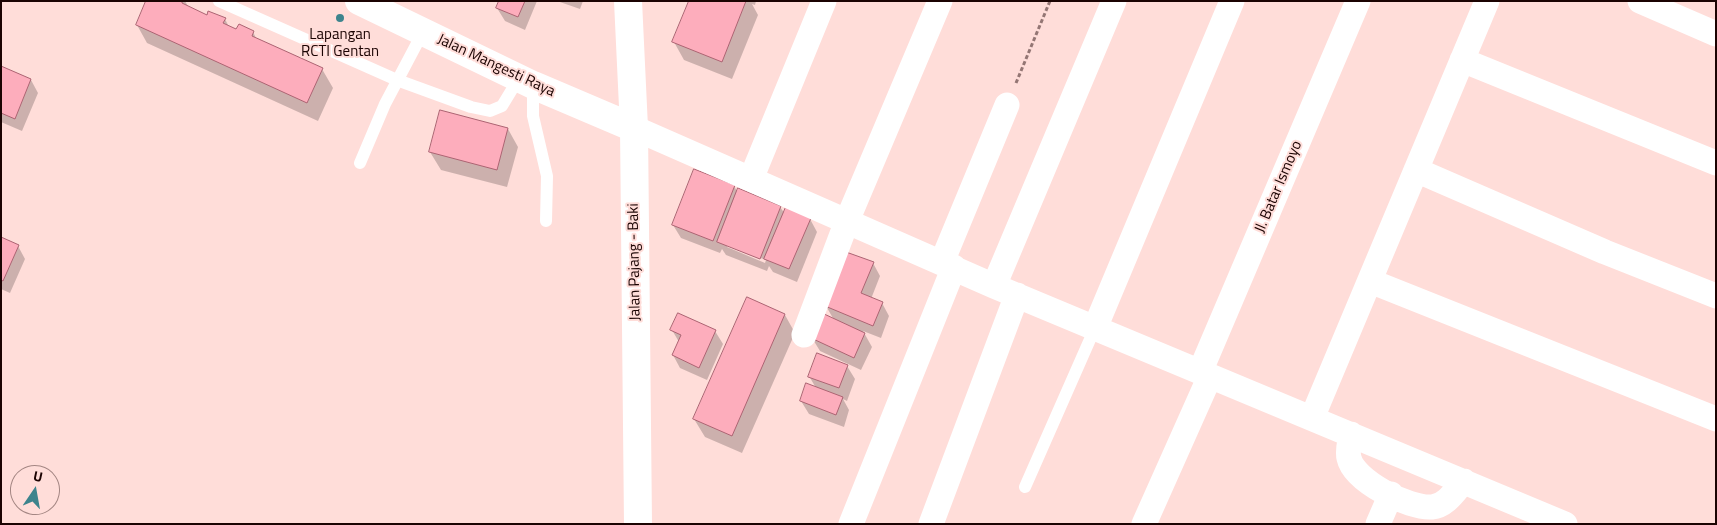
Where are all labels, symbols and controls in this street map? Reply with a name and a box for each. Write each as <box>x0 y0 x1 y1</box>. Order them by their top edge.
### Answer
marker: Lapangan RCTI Gentan <box>334 12 346 24</box>
place label: Lapangan RCTI Gentan <box>301 26 379 61</box>
street label: Jalan Mangesti Raya <box>434 31 558 101</box>
street label: Jl. Batar Ismoyo <box>1251 138 1307 236</box>
street label: Jalan Pajang - Baki <box>625 203 645 321</box>
north arrow <box>10 465 60 515</box>
text: U <box>31 465 45 487</box>

